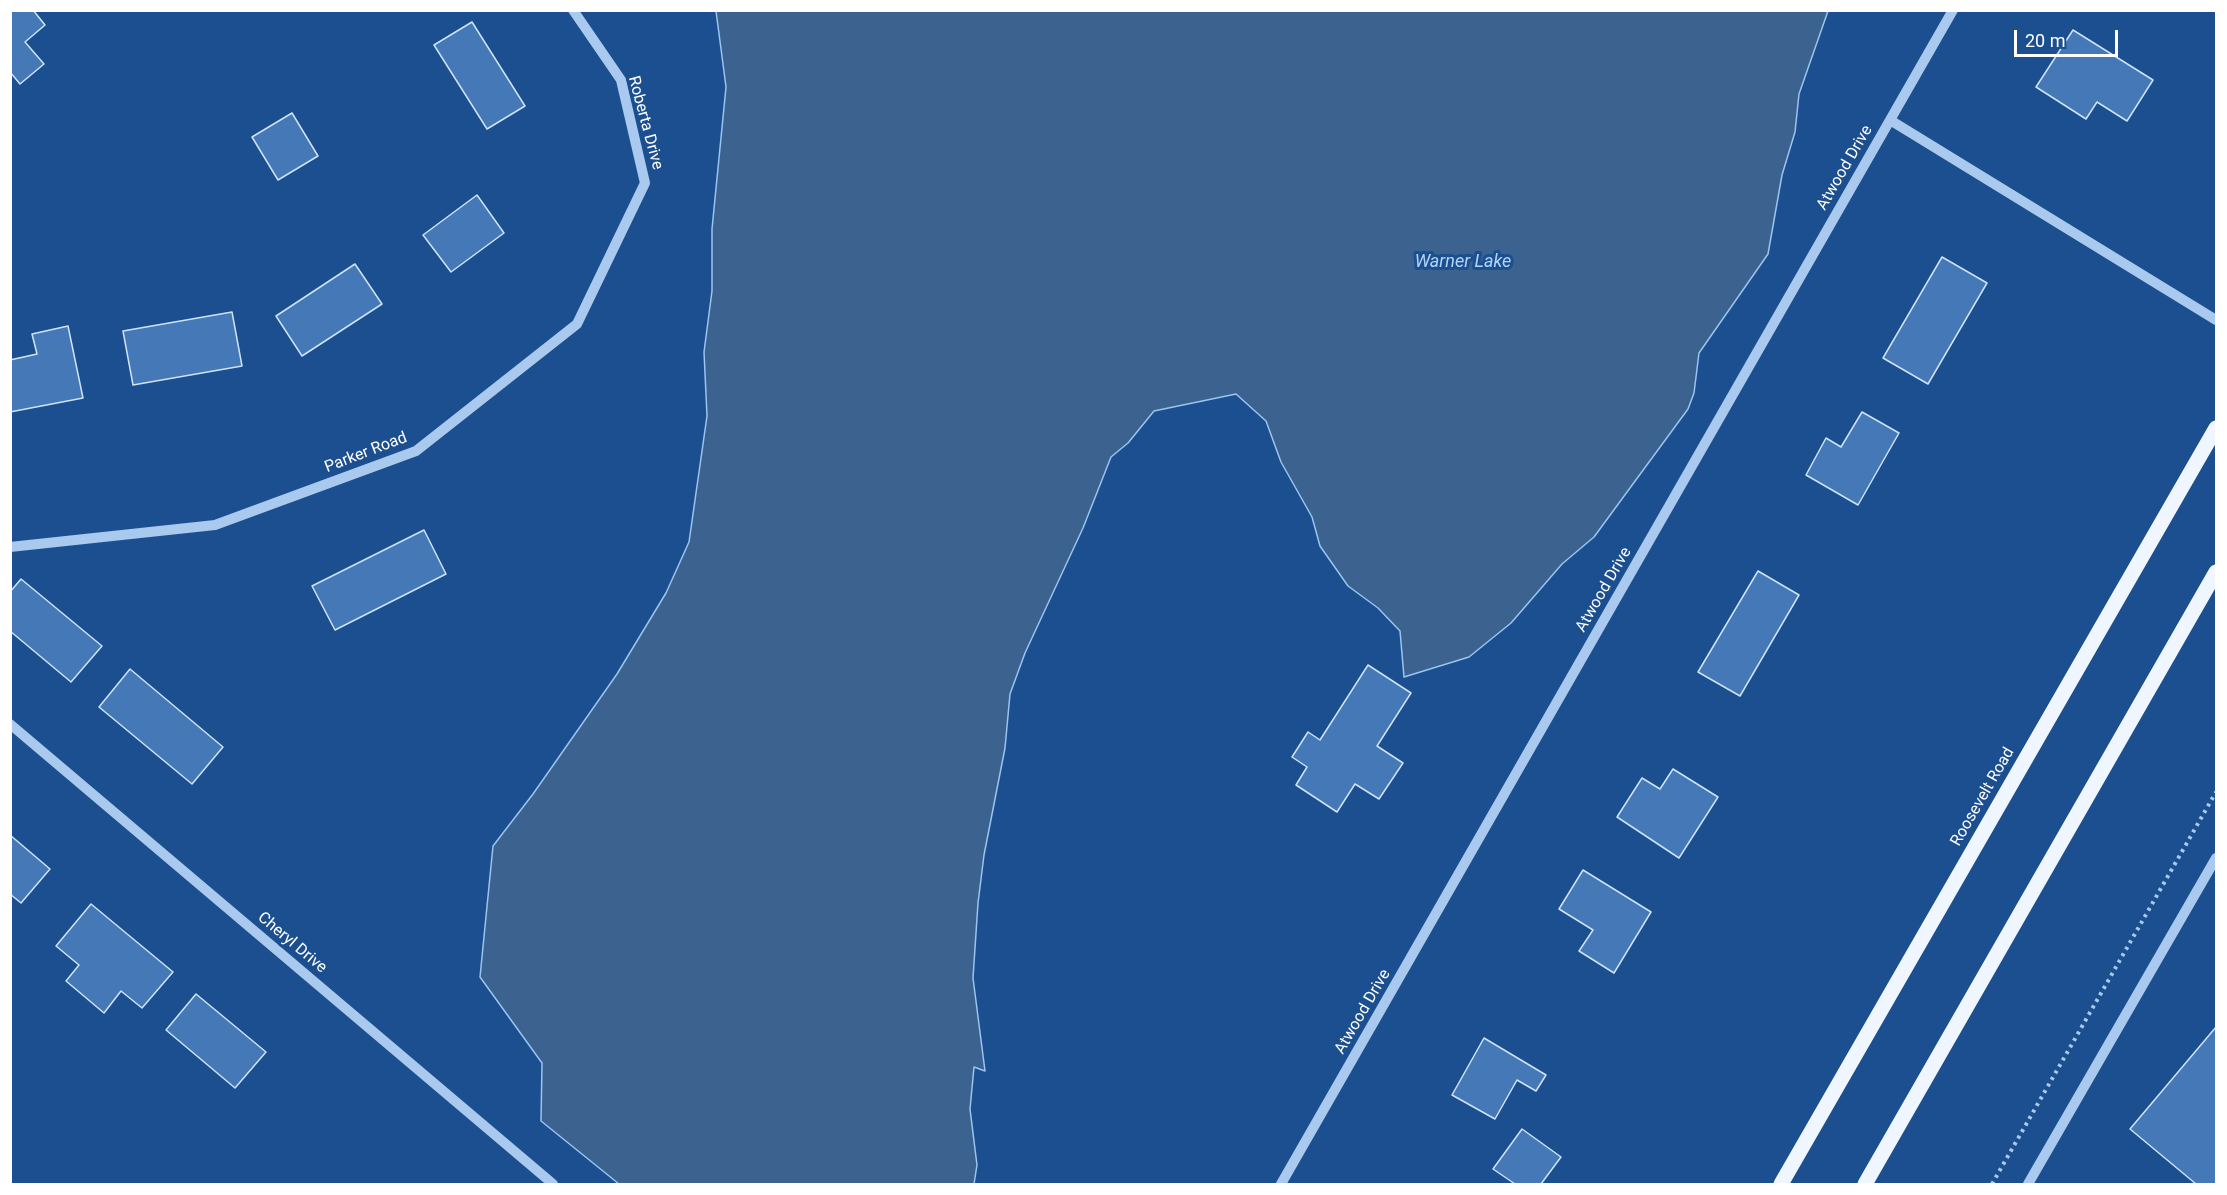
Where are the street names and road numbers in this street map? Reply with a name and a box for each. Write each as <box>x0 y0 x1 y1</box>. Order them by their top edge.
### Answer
street label: Roberta Drive <box>623 74 667 172</box>
street label: Atwood Drive <box>1813 122 1877 214</box>
street label: Parker Road <box>322 429 410 477</box>
street label: Atwood Drive <box>1572 544 1636 636</box>
street label: Roosevelt Road <box>1947 744 2019 850</box>
street label: Cheryl Drive <box>253 908 331 978</box>
street label: Atwood Drive <box>1331 966 1395 1058</box>

